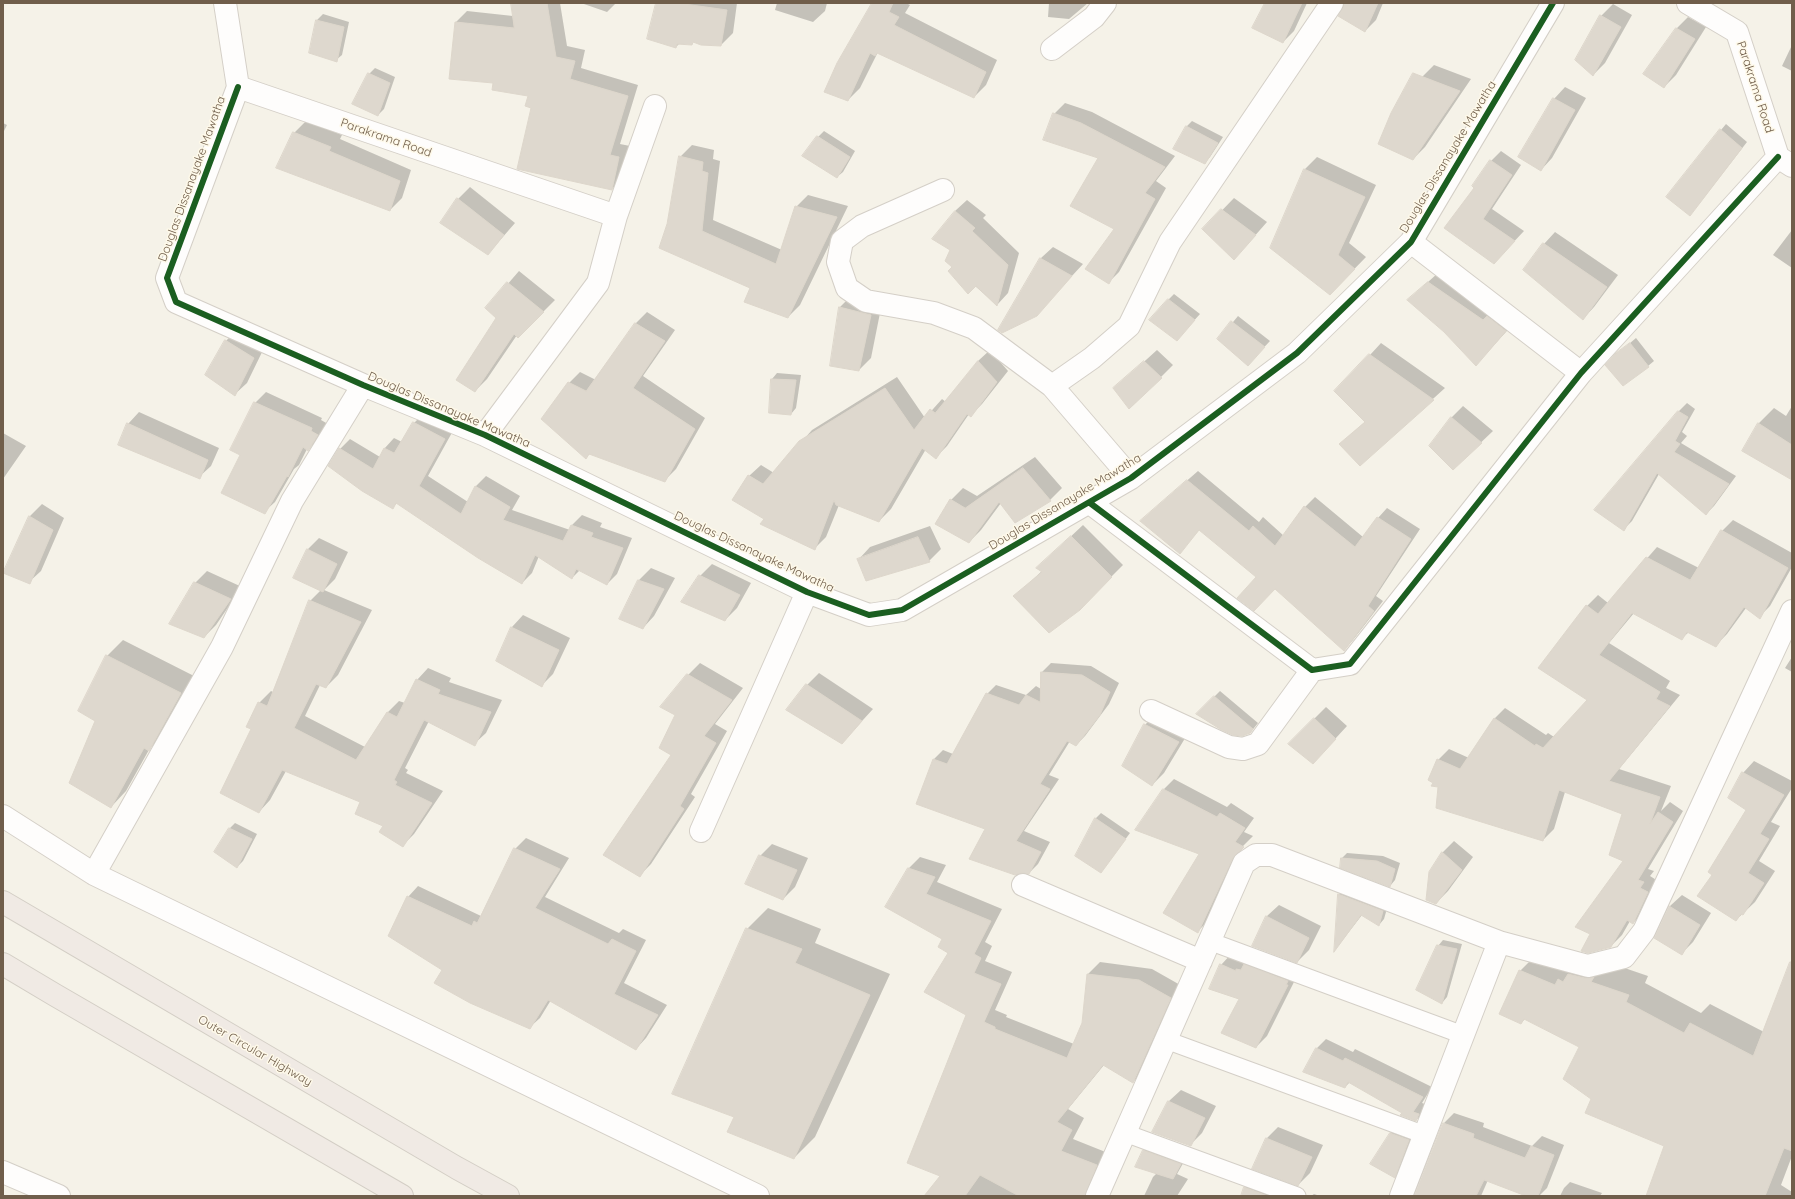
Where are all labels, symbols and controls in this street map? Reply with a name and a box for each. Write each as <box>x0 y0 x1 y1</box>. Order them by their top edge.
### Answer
street label: Parakrama Road <box>1733 39 1777 135</box>
street label: Douglas Dissanayake Mawatha <box>1397 78 1499 236</box>
street label: Douglas Dissanayake Mawatha <box>155 94 229 264</box>
street label: Parakrama Road <box>338 116 434 160</box>
street label: Douglas Dissanayake Mawatha <box>366 369 532 451</box>
street label: Douglas Dissanayake Mawatha <box>986 451 1144 553</box>
street label: Douglas Dissanayake Mawatha <box>672 508 836 596</box>
street label: Outer Circular Highway <box>195 1012 315 1090</box>

